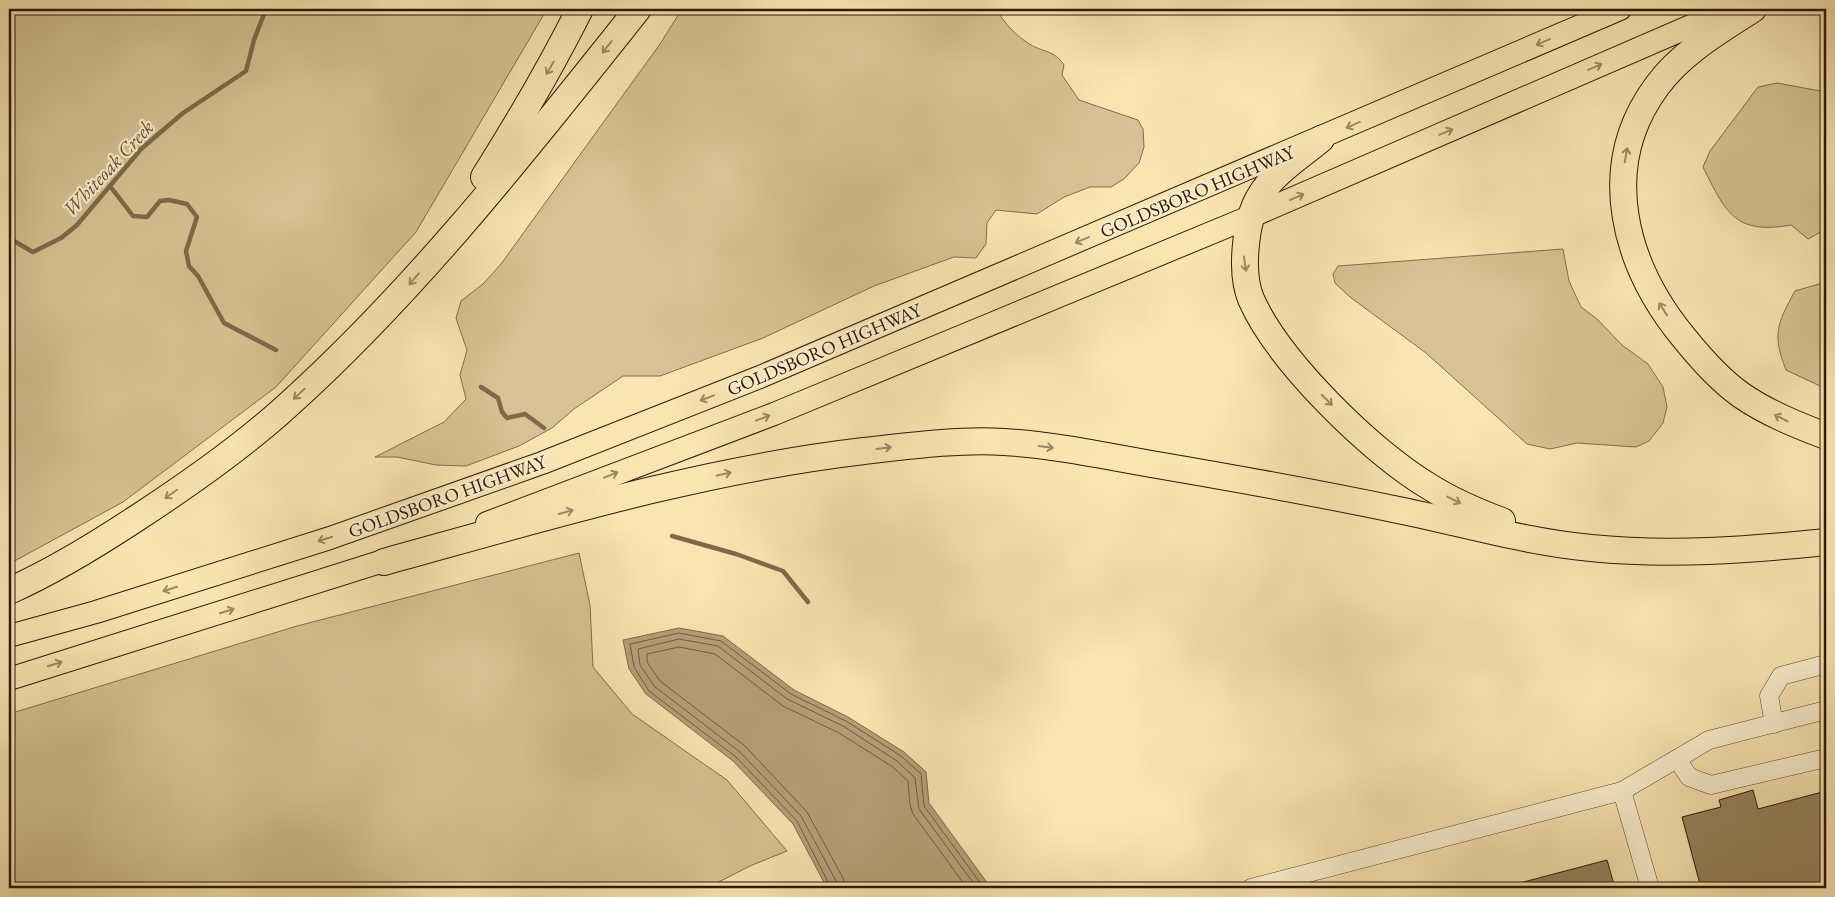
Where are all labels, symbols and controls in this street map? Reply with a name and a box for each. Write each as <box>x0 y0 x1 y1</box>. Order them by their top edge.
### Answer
one-way arrow <box>1536 38 1551 48</box>
one-way arrow <box>602 40 613 53</box>
one-way arrow <box>544 60 554 74</box>
one-way arrow <box>1587 62 1602 72</box>
water label: Whiteoak Creek <box>57 114 159 222</box>
one-way arrow <box>1346 120 1361 130</box>
one-way arrow <box>1438 127 1453 137</box>
street label: GOLDSBORO HIGHWAY <box>1096 139 1299 244</box>
one-way arrow <box>1622 148 1632 164</box>
one-way arrow <box>1289 191 1304 201</box>
one-way arrow <box>1075 236 1090 246</box>
one-way arrow <box>1241 256 1251 272</box>
one-way arrow <box>408 273 419 286</box>
street label: GOLDSBORO HIGHWAY <box>723 297 926 402</box>
one-way arrow <box>1657 303 1667 317</box>
one-way arrow <box>293 388 306 400</box>
one-way arrow <box>700 394 715 404</box>
one-way arrow <box>1321 394 1334 406</box>
one-way arrow <box>755 413 770 422</box>
one-way arrow <box>1774 413 1789 422</box>
one-way arrow <box>1038 442 1054 452</box>
one-way arrow <box>876 443 892 453</box>
street label: GOLDSBORO HIGHWAY <box>345 449 551 544</box>
one-way arrow <box>716 469 732 478</box>
one-way arrow <box>604 470 619 479</box>
one-way arrow <box>164 489 178 499</box>
one-way arrow <box>1446 496 1461 505</box>
one-way arrow <box>558 507 574 516</box>
one-way arrow <box>317 535 333 545</box>
one-way arrow <box>162 584 178 594</box>
one-way arrow <box>219 605 235 615</box>
one-way arrow <box>47 659 63 669</box>

